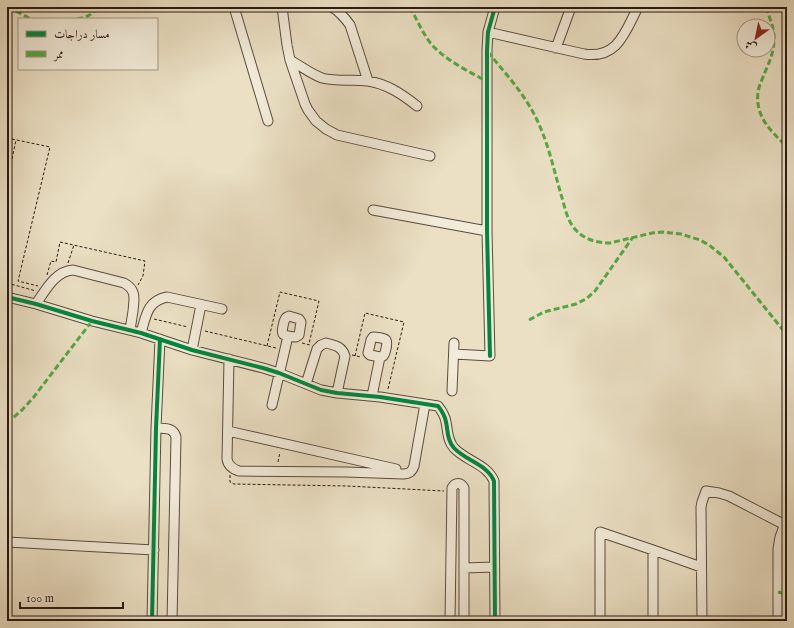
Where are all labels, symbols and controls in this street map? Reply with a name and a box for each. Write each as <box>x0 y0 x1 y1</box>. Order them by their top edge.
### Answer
legend <box>18 18 158 70</box>
north arrow <box>736 18 776 58</box>
text: مسار دراجات <box>54 27 110 42</box>
text: ش <box>743 37 759 54</box>
text: ممر <box>52 47 64 62</box>
scale bar <box>20 584 123 610</box>
text: 100 m <box>26 591 54 606</box>

